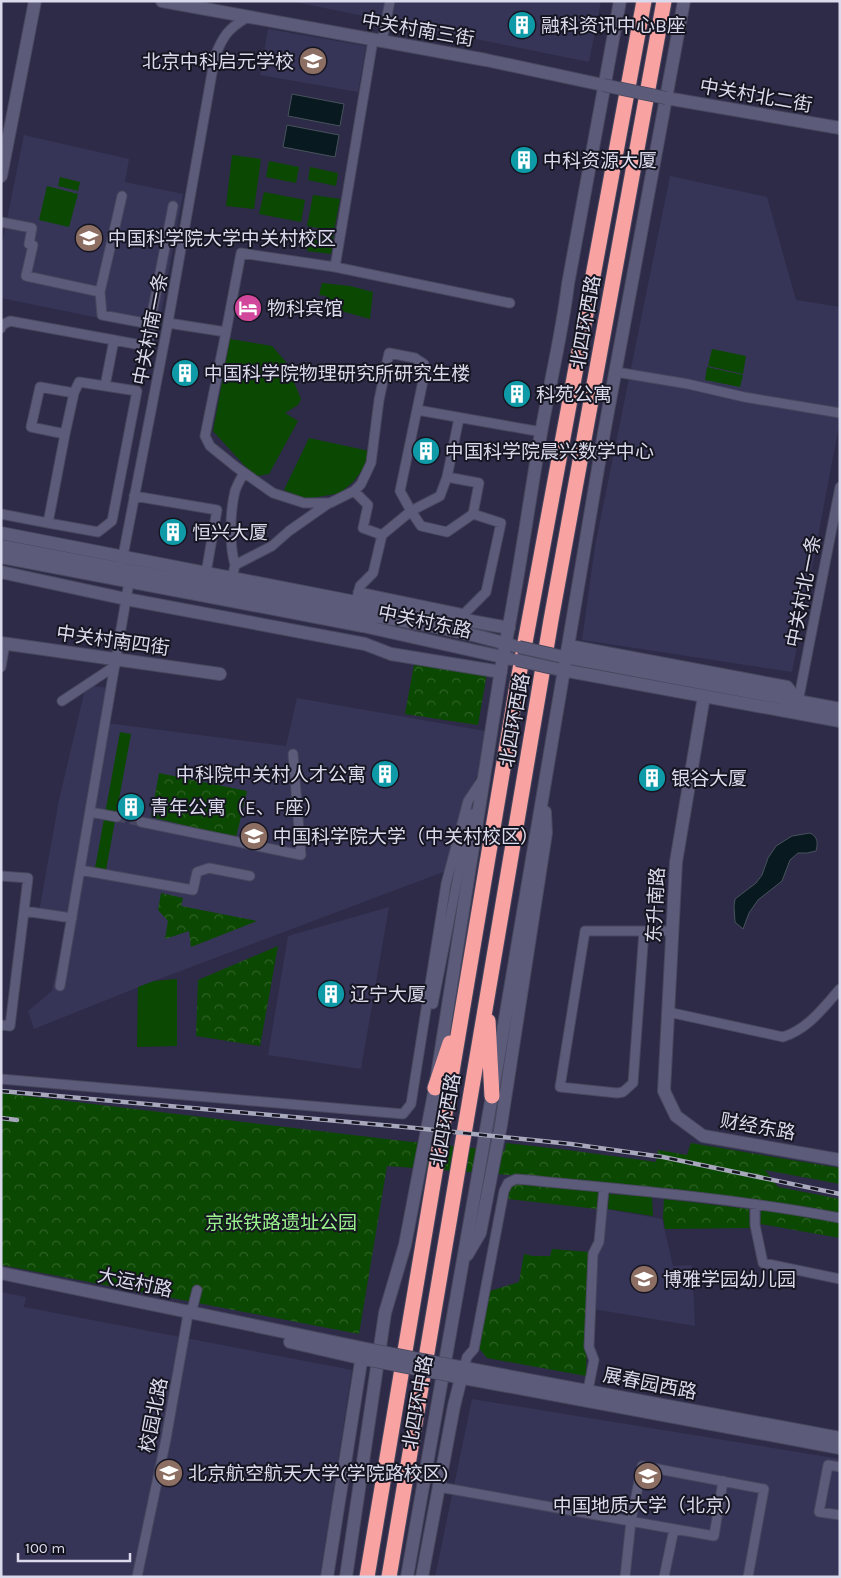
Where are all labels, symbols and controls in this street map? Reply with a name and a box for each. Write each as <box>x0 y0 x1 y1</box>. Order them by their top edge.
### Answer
street label: 中关村南三街 <box>360 9 476 51</box>
building icon: 融科资讯中心B座 <box>507 10 537 40</box>
place label: 融科资讯中心B座 <box>541 15 686 37</box>
school or university icon: 北京中科启元学校 <box>298 46 328 76</box>
place label: 北京中科启元学校 <box>142 51 294 73</box>
street label: 中关村北二街 <box>698 75 814 117</box>
building icon: 中科资源大厦 <box>509 145 539 175</box>
place label: 中科资源大厦 <box>543 150 657 172</box>
school or university icon: 中国科学院大学中关村校区 <box>74 223 104 253</box>
place label: 中国科学院大学中关村校区 <box>108 228 336 250</box>
street label: 中关村南一条 <box>129 271 173 387</box>
street label: 北四环西路 <box>567 273 605 371</box>
hotel icon: 物科宾馆 <box>233 293 263 323</box>
place label: 物科宾馆 <box>267 298 343 320</box>
building icon: 中国科学院物理研究所研究生楼 <box>170 358 200 388</box>
place label: 中国科学院物理研究所研究生楼 <box>204 363 470 385</box>
building icon: 科苑公寓 <box>502 379 532 409</box>
place label: 科苑公寓 <box>536 384 612 406</box>
building icon: 中国科学院晨兴数学中心 <box>411 436 441 466</box>
place label: 中国科学院晨兴数学中心 <box>445 441 654 463</box>
building icon: 恒兴大厦 <box>158 517 188 547</box>
place label: 恒兴大厦 <box>192 522 268 544</box>
street label: 中关村北一条 <box>782 533 826 649</box>
street label: 中关村东路 <box>376 601 474 643</box>
street label: 中关村南四街 <box>55 622 171 660</box>
street label: 北四环西路 <box>496 671 534 769</box>
building icon: 中科院中关村人才公寓 <box>370 759 400 789</box>
building icon: 银谷大厦 <box>637 763 667 793</box>
place label: 中科院中关村人才公寓 <box>176 764 366 786</box>
place label: 银谷大厦 <box>671 768 747 790</box>
building icon: 青年公寓（E、F座） <box>116 792 146 822</box>
place label: 青年公寓（E、F座） <box>150 797 323 819</box>
school or university icon: 中国科学院大学（中关村校区） <box>239 821 269 851</box>
place label: 中国科学院大学（中关村校区） <box>273 826 539 848</box>
street label: 东升南路 <box>643 867 669 944</box>
building icon: 辽宁大厦 <box>316 979 346 1009</box>
place label: 辽宁大厦 <box>350 984 426 1006</box>
street label: 北四环西路 <box>427 1071 465 1169</box>
street label: 财经东路 <box>718 1110 797 1144</box>
park label: 京张铁路遗址公园 <box>205 1212 357 1234</box>
street label: 大运村路 <box>95 1264 174 1302</box>
school or university icon: 博雅学园幼儿园 <box>629 1264 659 1294</box>
place label: 博雅学园幼儿园 <box>663 1269 796 1291</box>
street label: 北四环中路 <box>399 1353 437 1451</box>
street label: 展春园西路 <box>601 1364 699 1404</box>
street label: 校园北路 <box>136 1376 172 1455</box>
school or university icon: 北京航空航天大学(学院路校区) <box>154 1458 184 1488</box>
school or university icon: 中国地质大学（北京） <box>633 1461 663 1491</box>
place label: 北京航空航天大学(学院路校区) <box>188 1463 449 1485</box>
place label: 中国地质大学（北京） <box>553 1495 743 1517</box>
scale bar <box>18 1530 130 1562</box>
text: 100 m <box>25 1539 65 1557</box>

